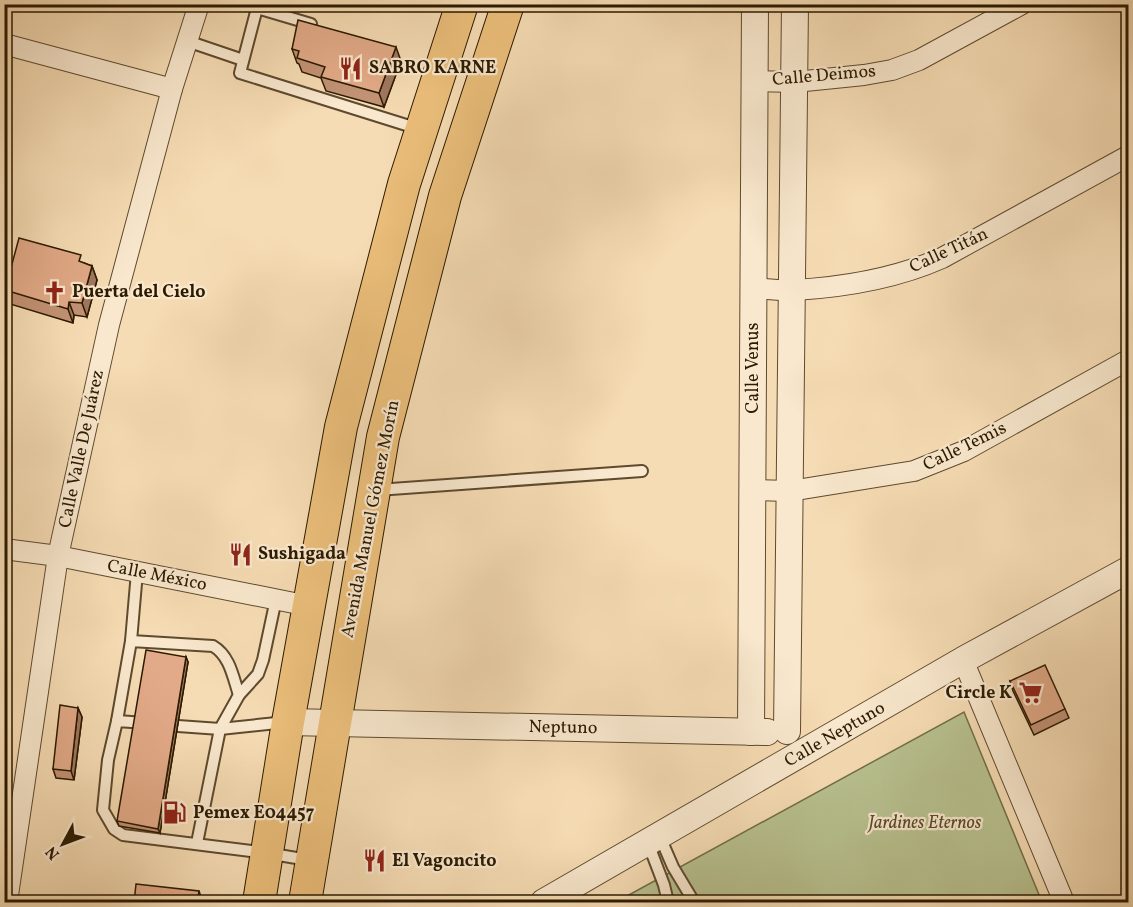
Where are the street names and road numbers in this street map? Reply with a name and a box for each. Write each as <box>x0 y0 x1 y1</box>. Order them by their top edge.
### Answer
street label: Calle Deimos <box>771 59 877 93</box>
street label: Calle Titán <box>906 222 993 280</box>
street label: Calle Venus <box>741 323 766 413</box>
street label: Calle Valle De Juárez <box>53 368 111 530</box>
street label: Avenida Manuel Gómez Morín <box>336 398 406 640</box>
street label: Calle Temis <box>919 416 1011 478</box>
street label: Calle México <box>105 554 209 598</box>
street label: Calle Neptuno <box>780 696 890 774</box>
street label: Neptuno <box>528 715 598 741</box>

